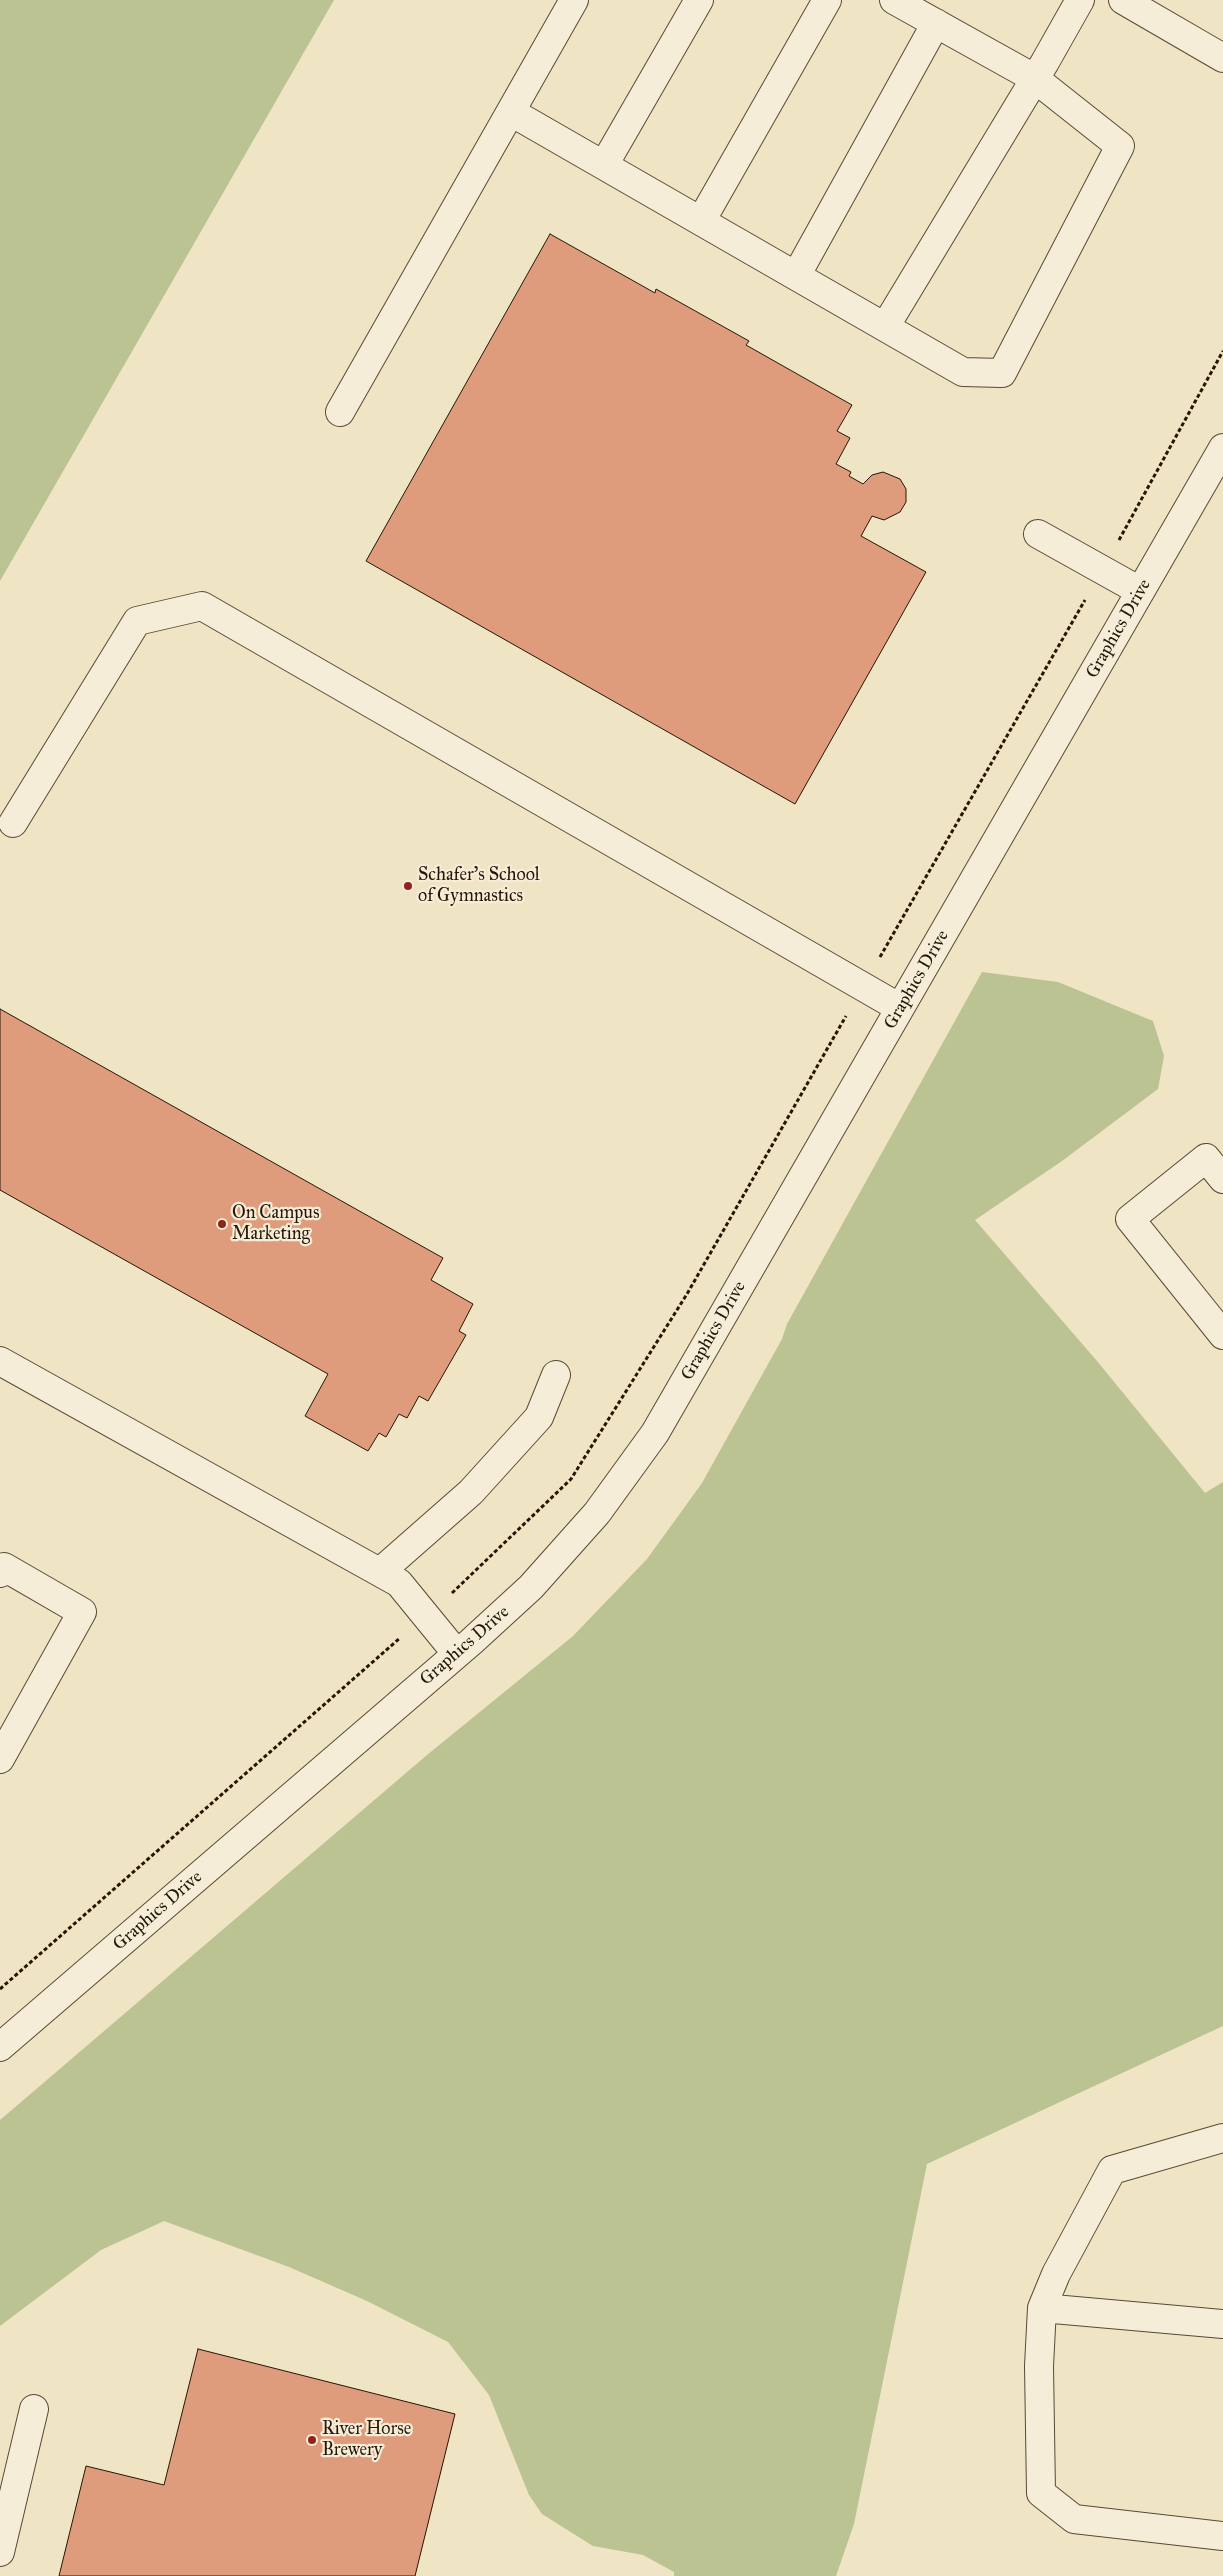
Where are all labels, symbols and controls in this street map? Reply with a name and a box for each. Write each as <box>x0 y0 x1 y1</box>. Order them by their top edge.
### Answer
street label: Graphics Drive <box>1082 576 1156 682</box>
place label: Schafer's School of Gymnastics <box>418 865 540 908</box>
marker: Schafer's School of Gymnastics <box>402 880 414 892</box>
street label: Graphics Drive <box>880 927 954 1033</box>
place label: On Campus Marketing <box>232 1203 319 1246</box>
marker: On Campus Marketing <box>216 1218 228 1230</box>
street label: Graphics Drive <box>677 1278 751 1384</box>
street label: Graphics Drive <box>416 1601 514 1691</box>
street label: Graphics Drive <box>109 1866 207 1956</box>
place label: River Horse Brewery <box>322 2419 411 2462</box>
marker: River Horse Brewery <box>306 2434 318 2446</box>

